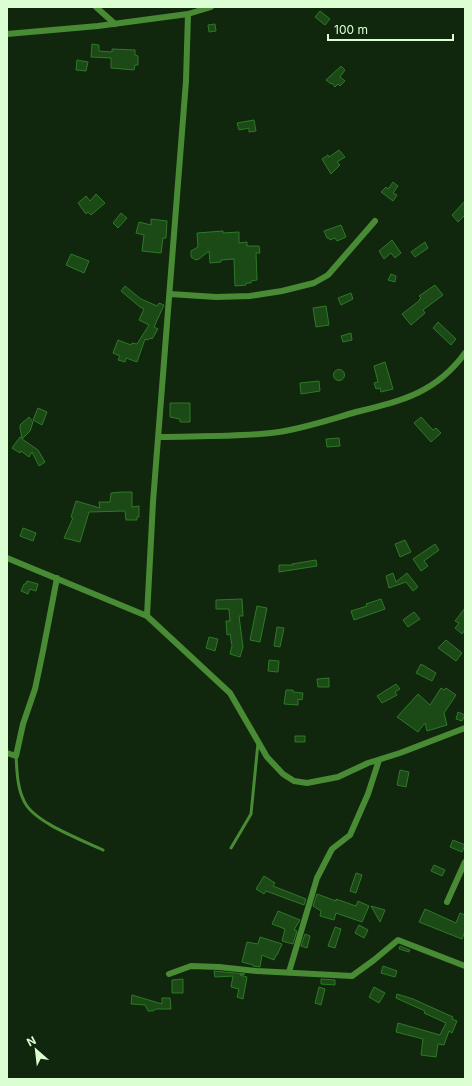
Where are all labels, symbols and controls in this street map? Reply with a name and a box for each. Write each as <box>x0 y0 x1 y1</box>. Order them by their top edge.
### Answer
scale bar <box>328 16 453 42</box>
text: 100 m <box>334 22 368 37</box>
north arrow <box>16 1030 56 1070</box>
text: N <box>24 1033 38 1049</box>

